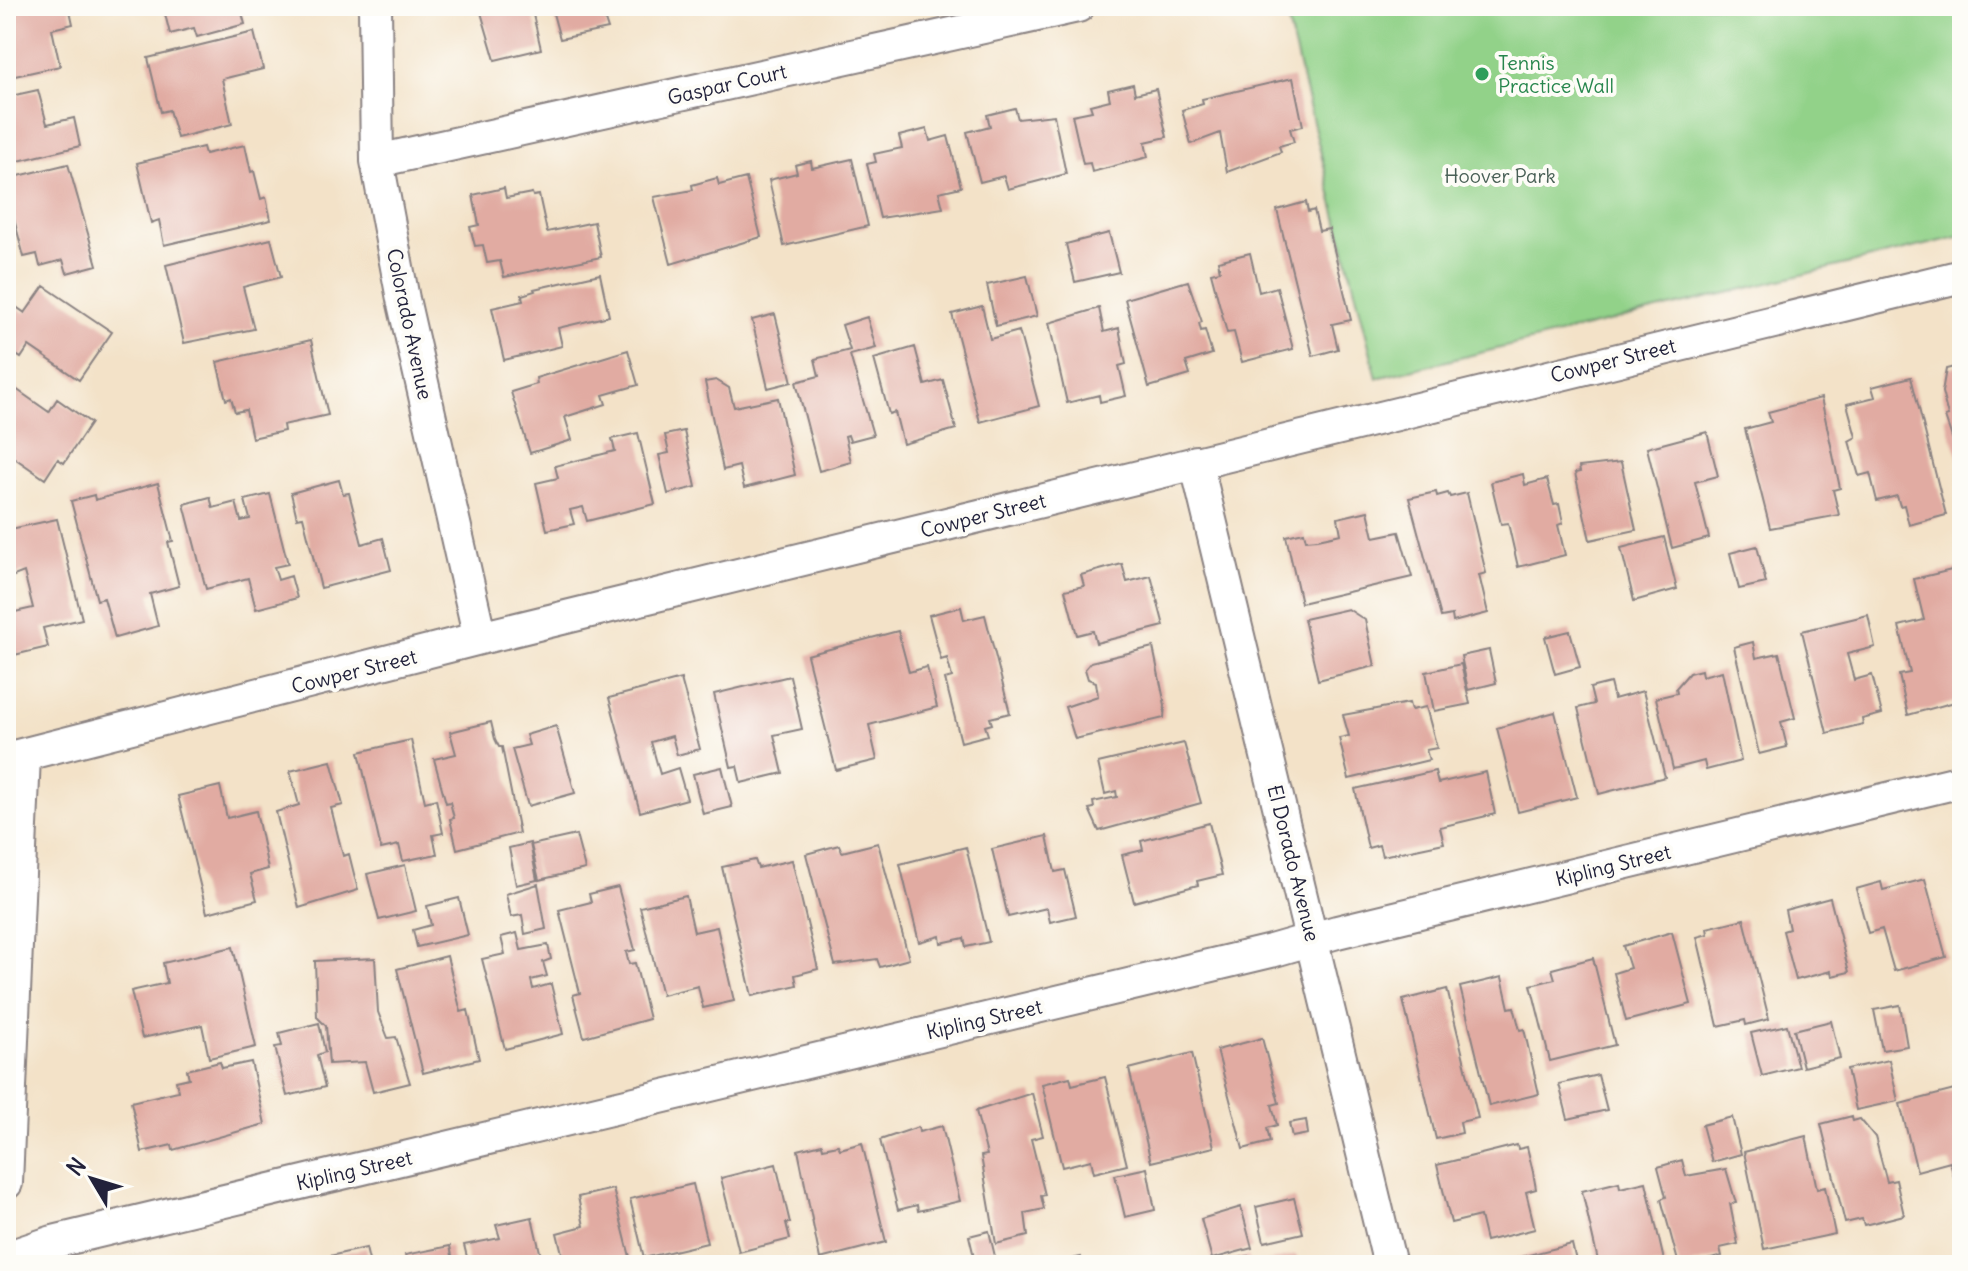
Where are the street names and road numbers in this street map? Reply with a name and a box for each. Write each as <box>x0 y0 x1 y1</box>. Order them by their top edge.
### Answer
street label: Gaspar Court <box>665 58 789 110</box>
street label: Colorado Avenue <box>382 246 438 402</box>
street label: Cowper Street <box>1548 332 1679 388</box>
street label: Cowper Street <box>918 487 1049 543</box>
street label: Cowper Street <box>289 643 420 699</box>
street label: El Dorado Avenue <box>1262 782 1326 944</box>
street label: Kipling Street <box>1553 839 1674 891</box>
street label: Kipling Street <box>924 993 1045 1044</box>
street label: Kipling Street <box>294 1144 415 1195</box>

